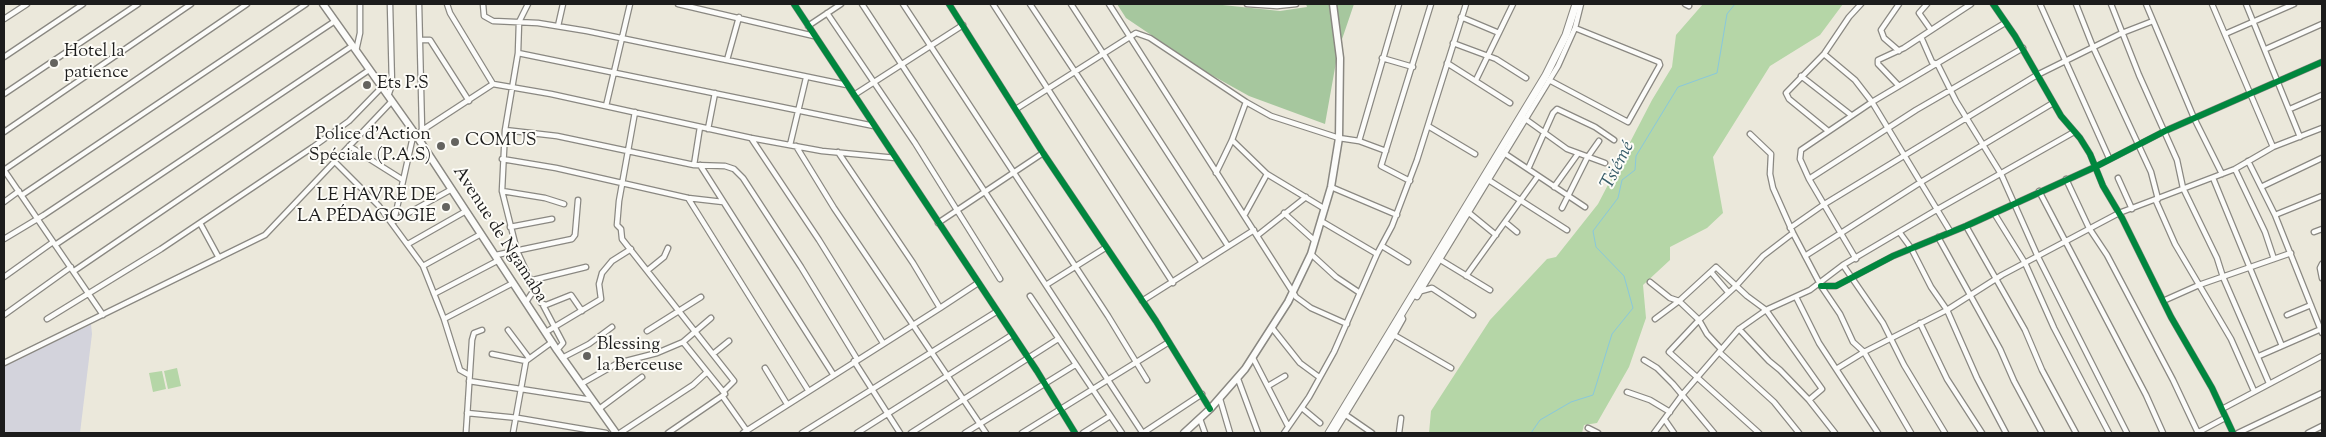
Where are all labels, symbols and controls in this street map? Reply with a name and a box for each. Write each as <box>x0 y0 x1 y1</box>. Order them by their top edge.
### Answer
place label: Hotel la patience <box>64 42 129 84</box>
marker: Hotel la patience <box>48 57 60 69</box>
place label: Ets P.S <box>377 74 429 96</box>
marker: Ets P.S <box>361 79 373 91</box>
place label: Police d’Action Spéciale (P.A.S) <box>309 125 431 168</box>
place label: COMUS <box>465 131 537 153</box>
marker: COMUS <box>449 136 461 148</box>
water label: Tsiémé <box>1597 138 1641 194</box>
marker: Police d’Action Spéciale (P.A.S) <box>435 140 447 152</box>
street label: Avenue de Ngamaba <box>447 163 551 307</box>
place label: LE HAVRE DE LA PÉDAGOGIE <box>297 186 436 228</box>
marker: LE HAVRE DE LA PÉDAGOGIE <box>440 201 452 213</box>
place label: Blessing la Berceuse <box>597 335 683 378</box>
marker: Blessing la Berceuse <box>581 350 593 362</box>

